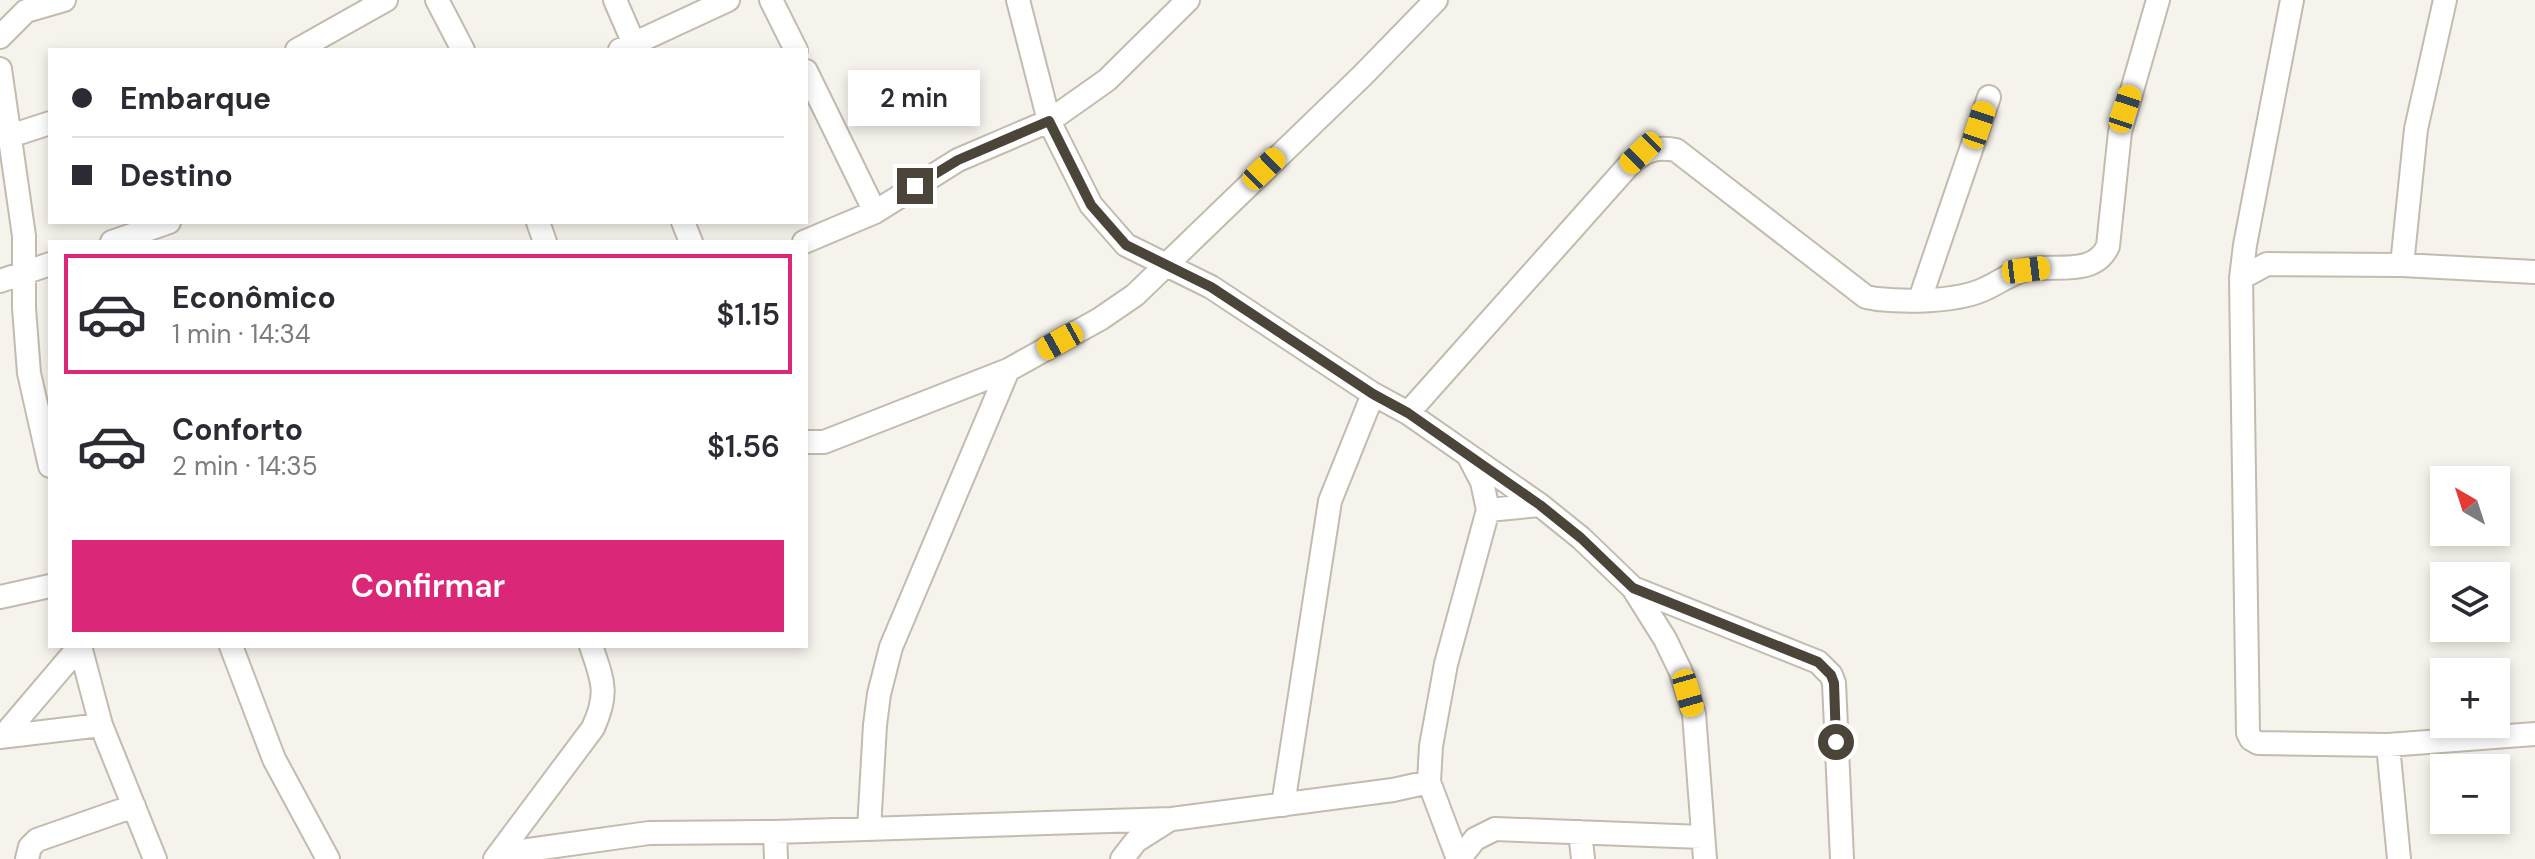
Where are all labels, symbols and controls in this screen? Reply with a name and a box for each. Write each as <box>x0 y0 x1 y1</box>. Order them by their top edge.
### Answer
callout: 2 min <box>849 70 981 126</box>
text: Embarque <box>120 79 271 118</box>
text: 2 min <box>880 81 948 115</box>
car <box>2106 82 2144 136</box>
car <box>1960 98 1998 152</box>
car <box>1615 128 1667 178</box>
car <box>1238 144 1290 194</box>
text: Destino <box>120 156 233 195</box>
route end <box>897 168 933 204</box>
car <box>2001 255 2051 285</box>
icon: car <box>76 278 148 350</box>
text: Econômico <box>172 278 336 317</box>
text: $1.15 <box>716 295 780 334</box>
text: 1 min · 14:34 <box>172 317 311 351</box>
car <box>1033 319 1087 363</box>
icon: car <box>76 410 148 482</box>
text: Conforto <box>172 410 303 449</box>
text: $1.56 <box>707 427 780 466</box>
text: 2 min · 14:35 <box>172 449 318 483</box>
north arrow <box>2430 466 2510 546</box>
map controls <box>2430 466 2510 834</box>
button: Confirmar <box>72 540 784 632</box>
button: layers <box>2430 562 2510 642</box>
button: + <box>2430 658 2510 738</box>
car <box>1670 667 1706 719</box>
route start <box>1818 724 1854 760</box>
button: − <box>2430 754 2510 834</box>

